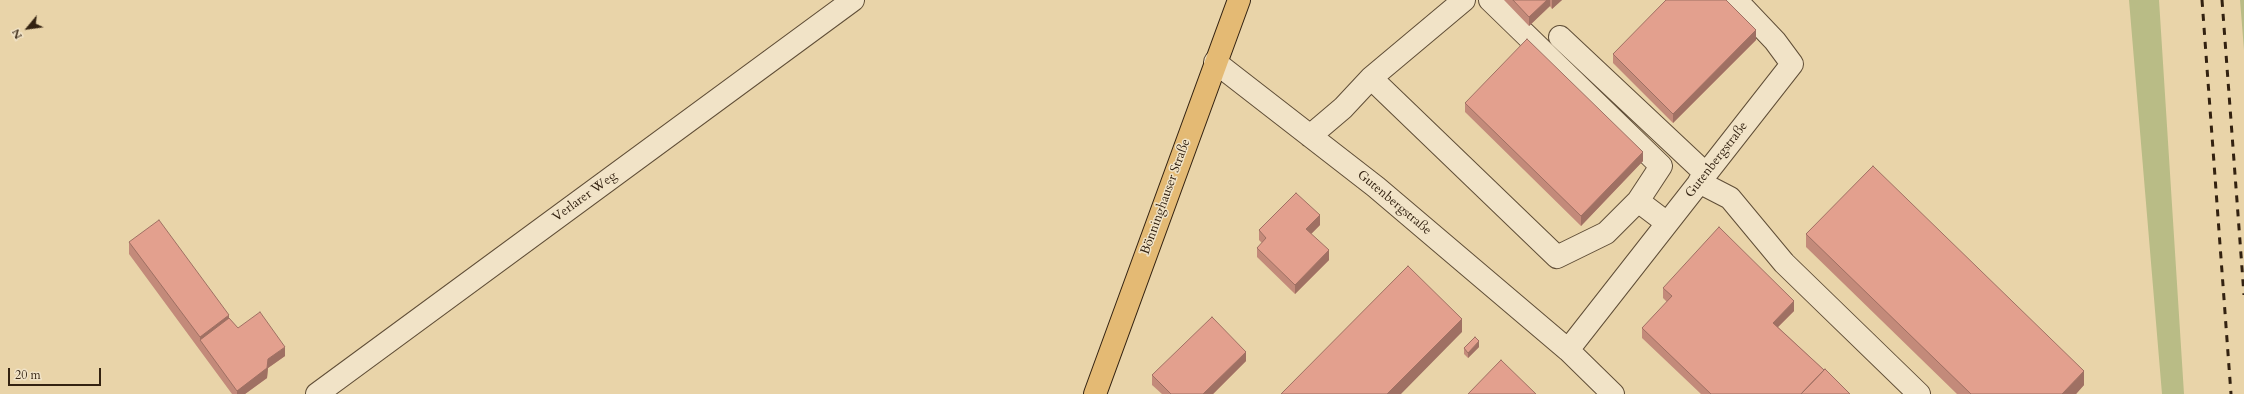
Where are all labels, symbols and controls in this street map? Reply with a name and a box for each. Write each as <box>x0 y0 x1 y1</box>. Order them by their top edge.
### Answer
north arrow <box>8 8 48 48</box>
text: N <box>8 26 26 42</box>
street label: Gutenbergstraße <box>1682 119 1752 201</box>
street label: Bönninghauser Straße <box>1138 137 1194 257</box>
street label: Gutenbergstraße <box>1354 167 1434 239</box>
street label: Verlarer Weg <box>550 168 620 226</box>
scale bar <box>10 360 103 386</box>
text: 20 m <box>15 367 41 383</box>

